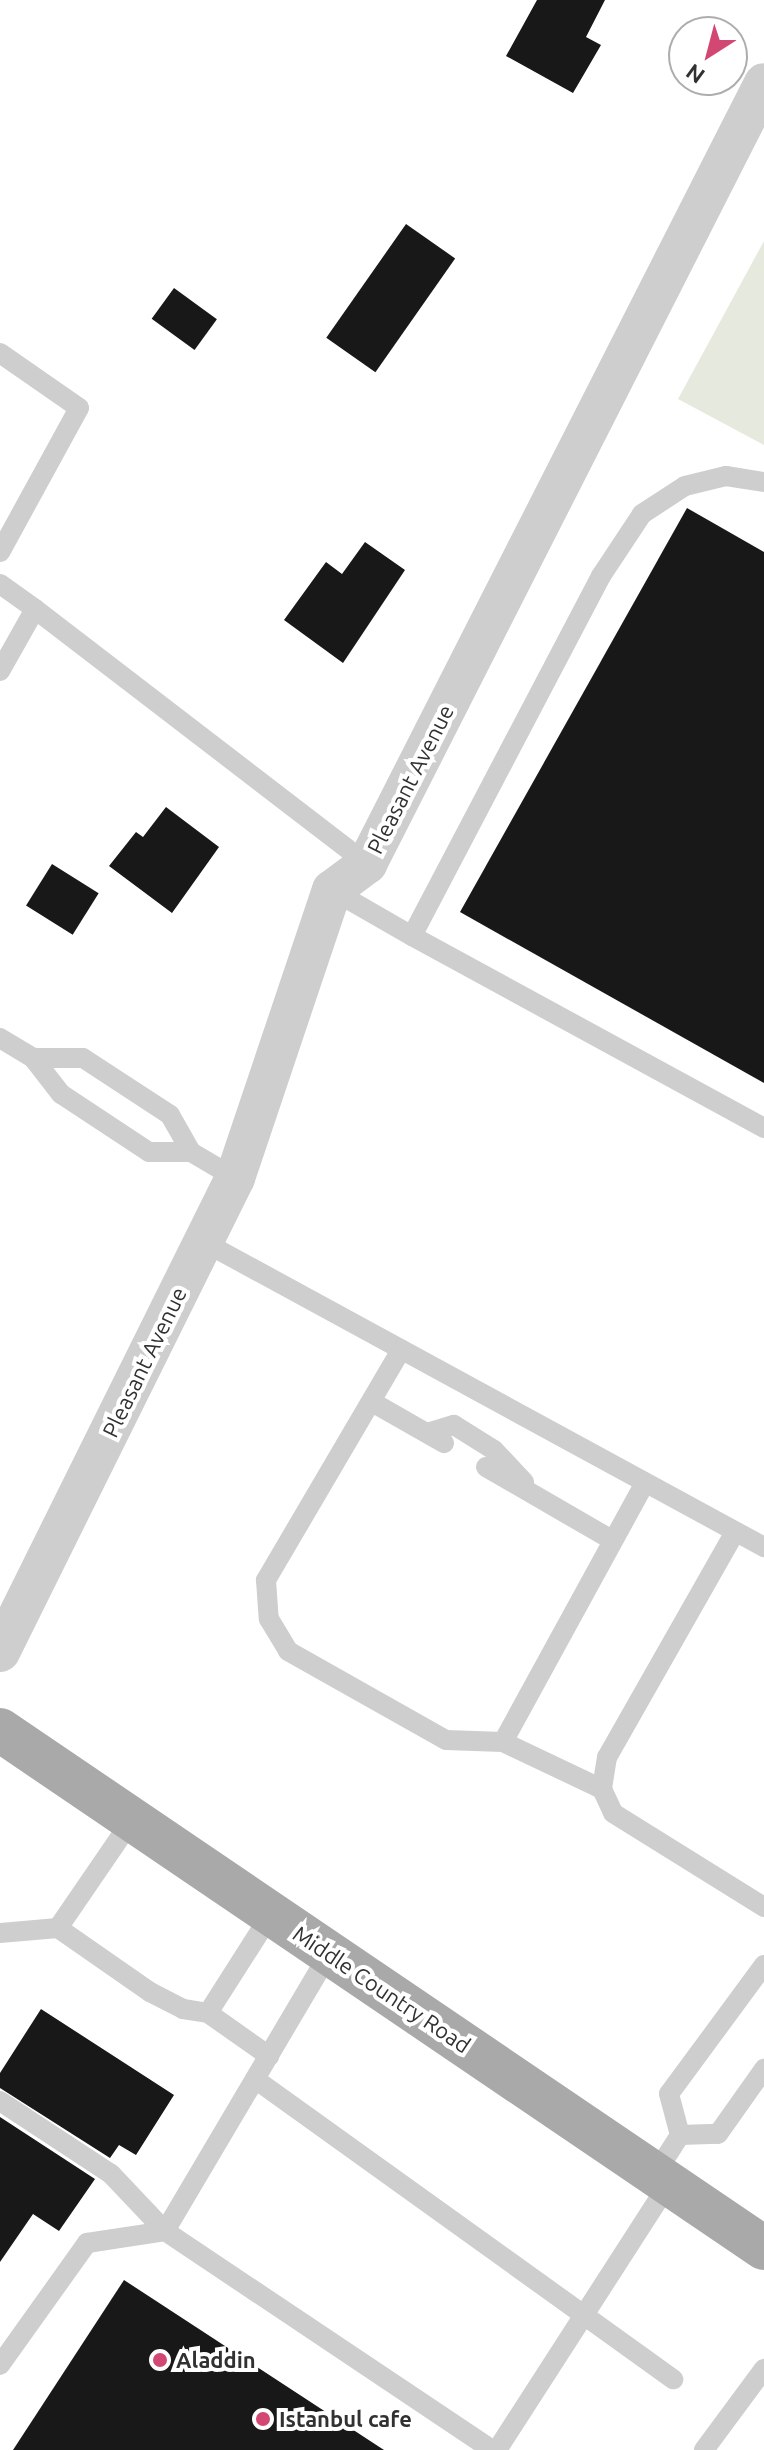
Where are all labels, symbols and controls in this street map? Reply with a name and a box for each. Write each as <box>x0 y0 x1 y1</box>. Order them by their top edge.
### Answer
north arrow <box>668 16 748 96</box>
text: N <box>681 59 709 89</box>
street label: Pleasant Avenue <box>361 700 459 858</box>
street label: Pleasant Avenue <box>96 1283 192 1441</box>
street label: Middle Country Road <box>288 1920 476 2058</box>
place label: Aladdin <box>176 2347 256 2373</box>
marker: Aladdin <box>151 2351 169 2369</box>
place label: Istanbul cafe <box>279 2406 412 2432</box>
marker: Istanbul cafe <box>254 2410 272 2428</box>

